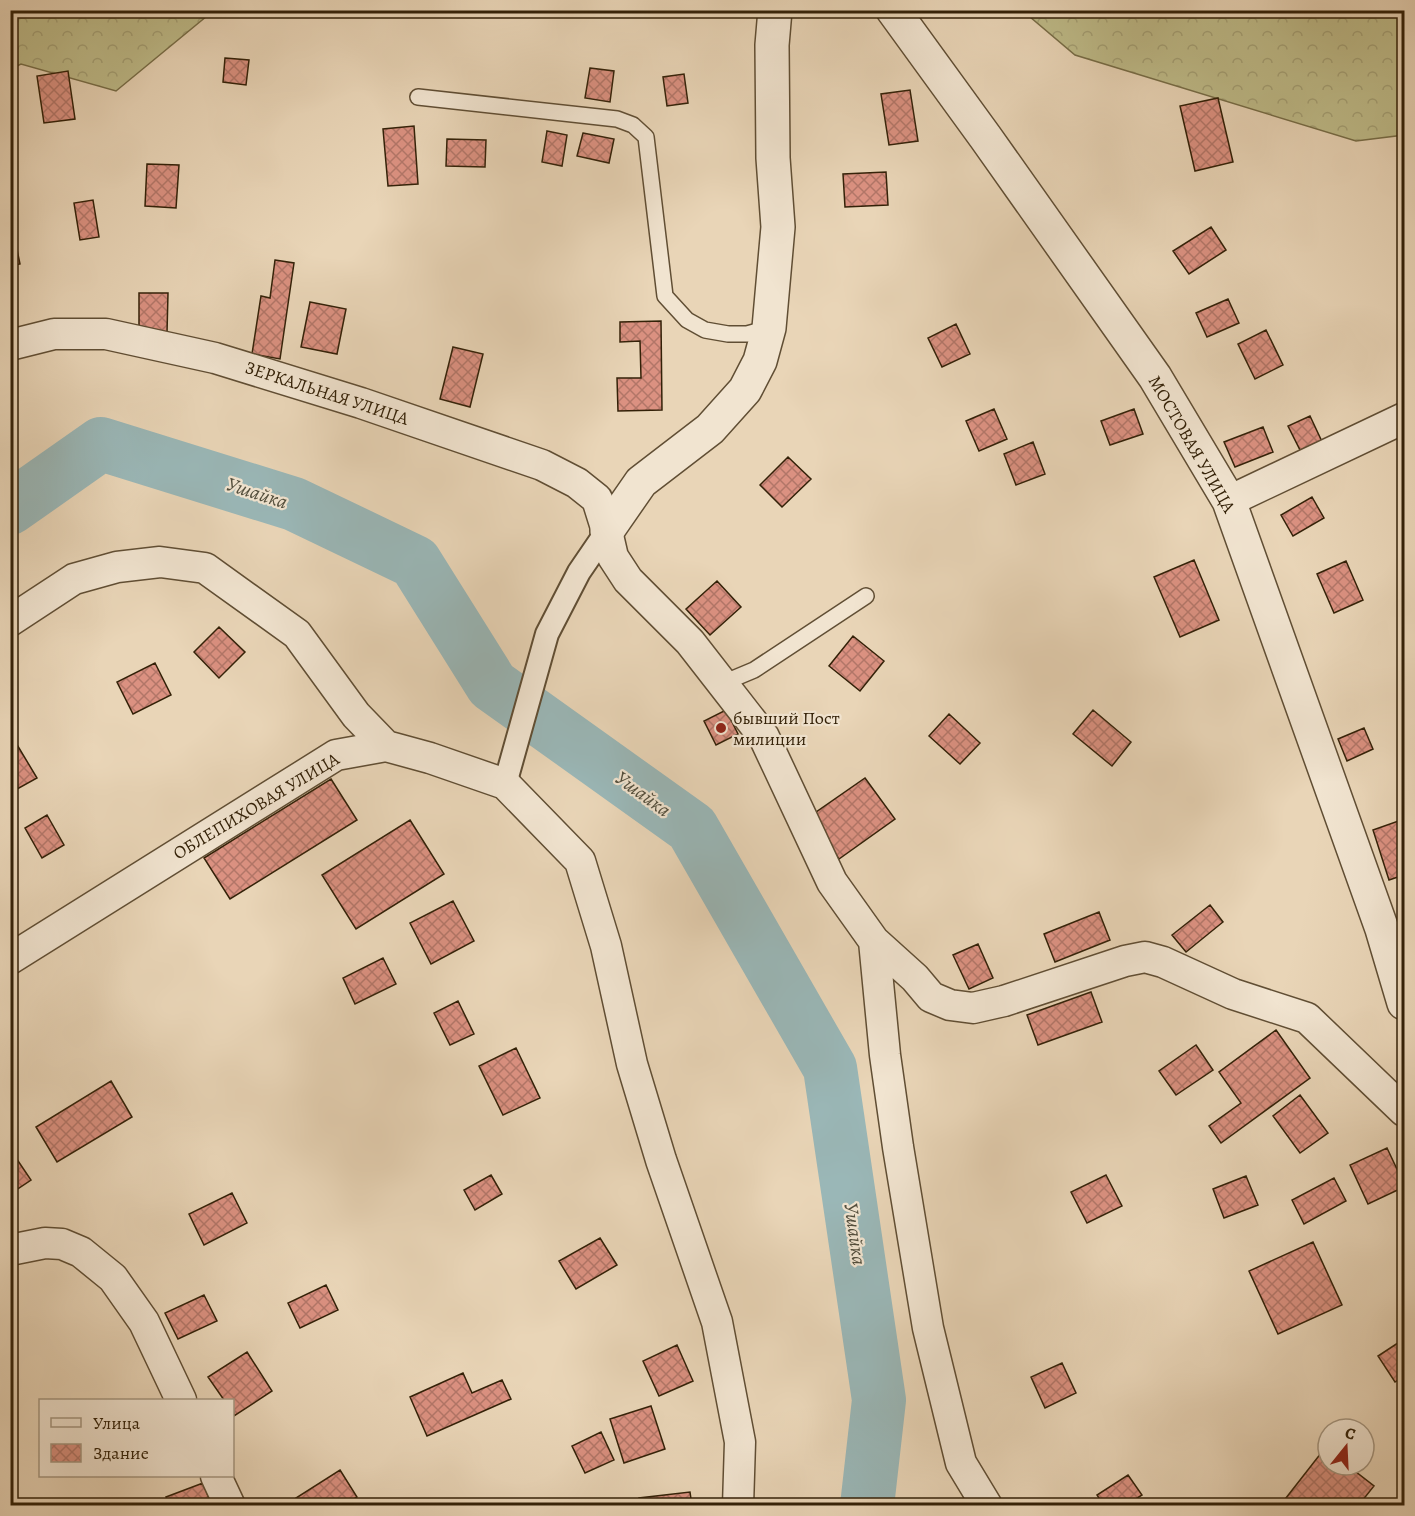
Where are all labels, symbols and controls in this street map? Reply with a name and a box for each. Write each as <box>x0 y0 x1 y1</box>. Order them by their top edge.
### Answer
street label: ЗЕРКАЛЬНАЯ УЛИЦА <box>242 355 412 431</box>
street label: МОСТОВАЯ УЛИЦА <box>1143 371 1241 518</box>
water label: Ушайка <box>223 470 291 516</box>
place label: бывший Пост милиции <box>733 706 840 751</box>
marker: бывший Пост милиции <box>714 721 728 735</box>
street label: ОБЛЕПИХОВАЯ УЛИЦА <box>168 747 344 865</box>
water label: Ушайка <box>610 765 676 823</box>
water label: Ушайка <box>837 1201 873 1267</box>
legend <box>39 1399 234 1477</box>
text: Улица <box>93 1411 141 1435</box>
north arrow <box>1316 1417 1376 1477</box>
text: С <box>1342 1422 1359 1446</box>
text: Здание <box>93 1441 149 1465</box>

